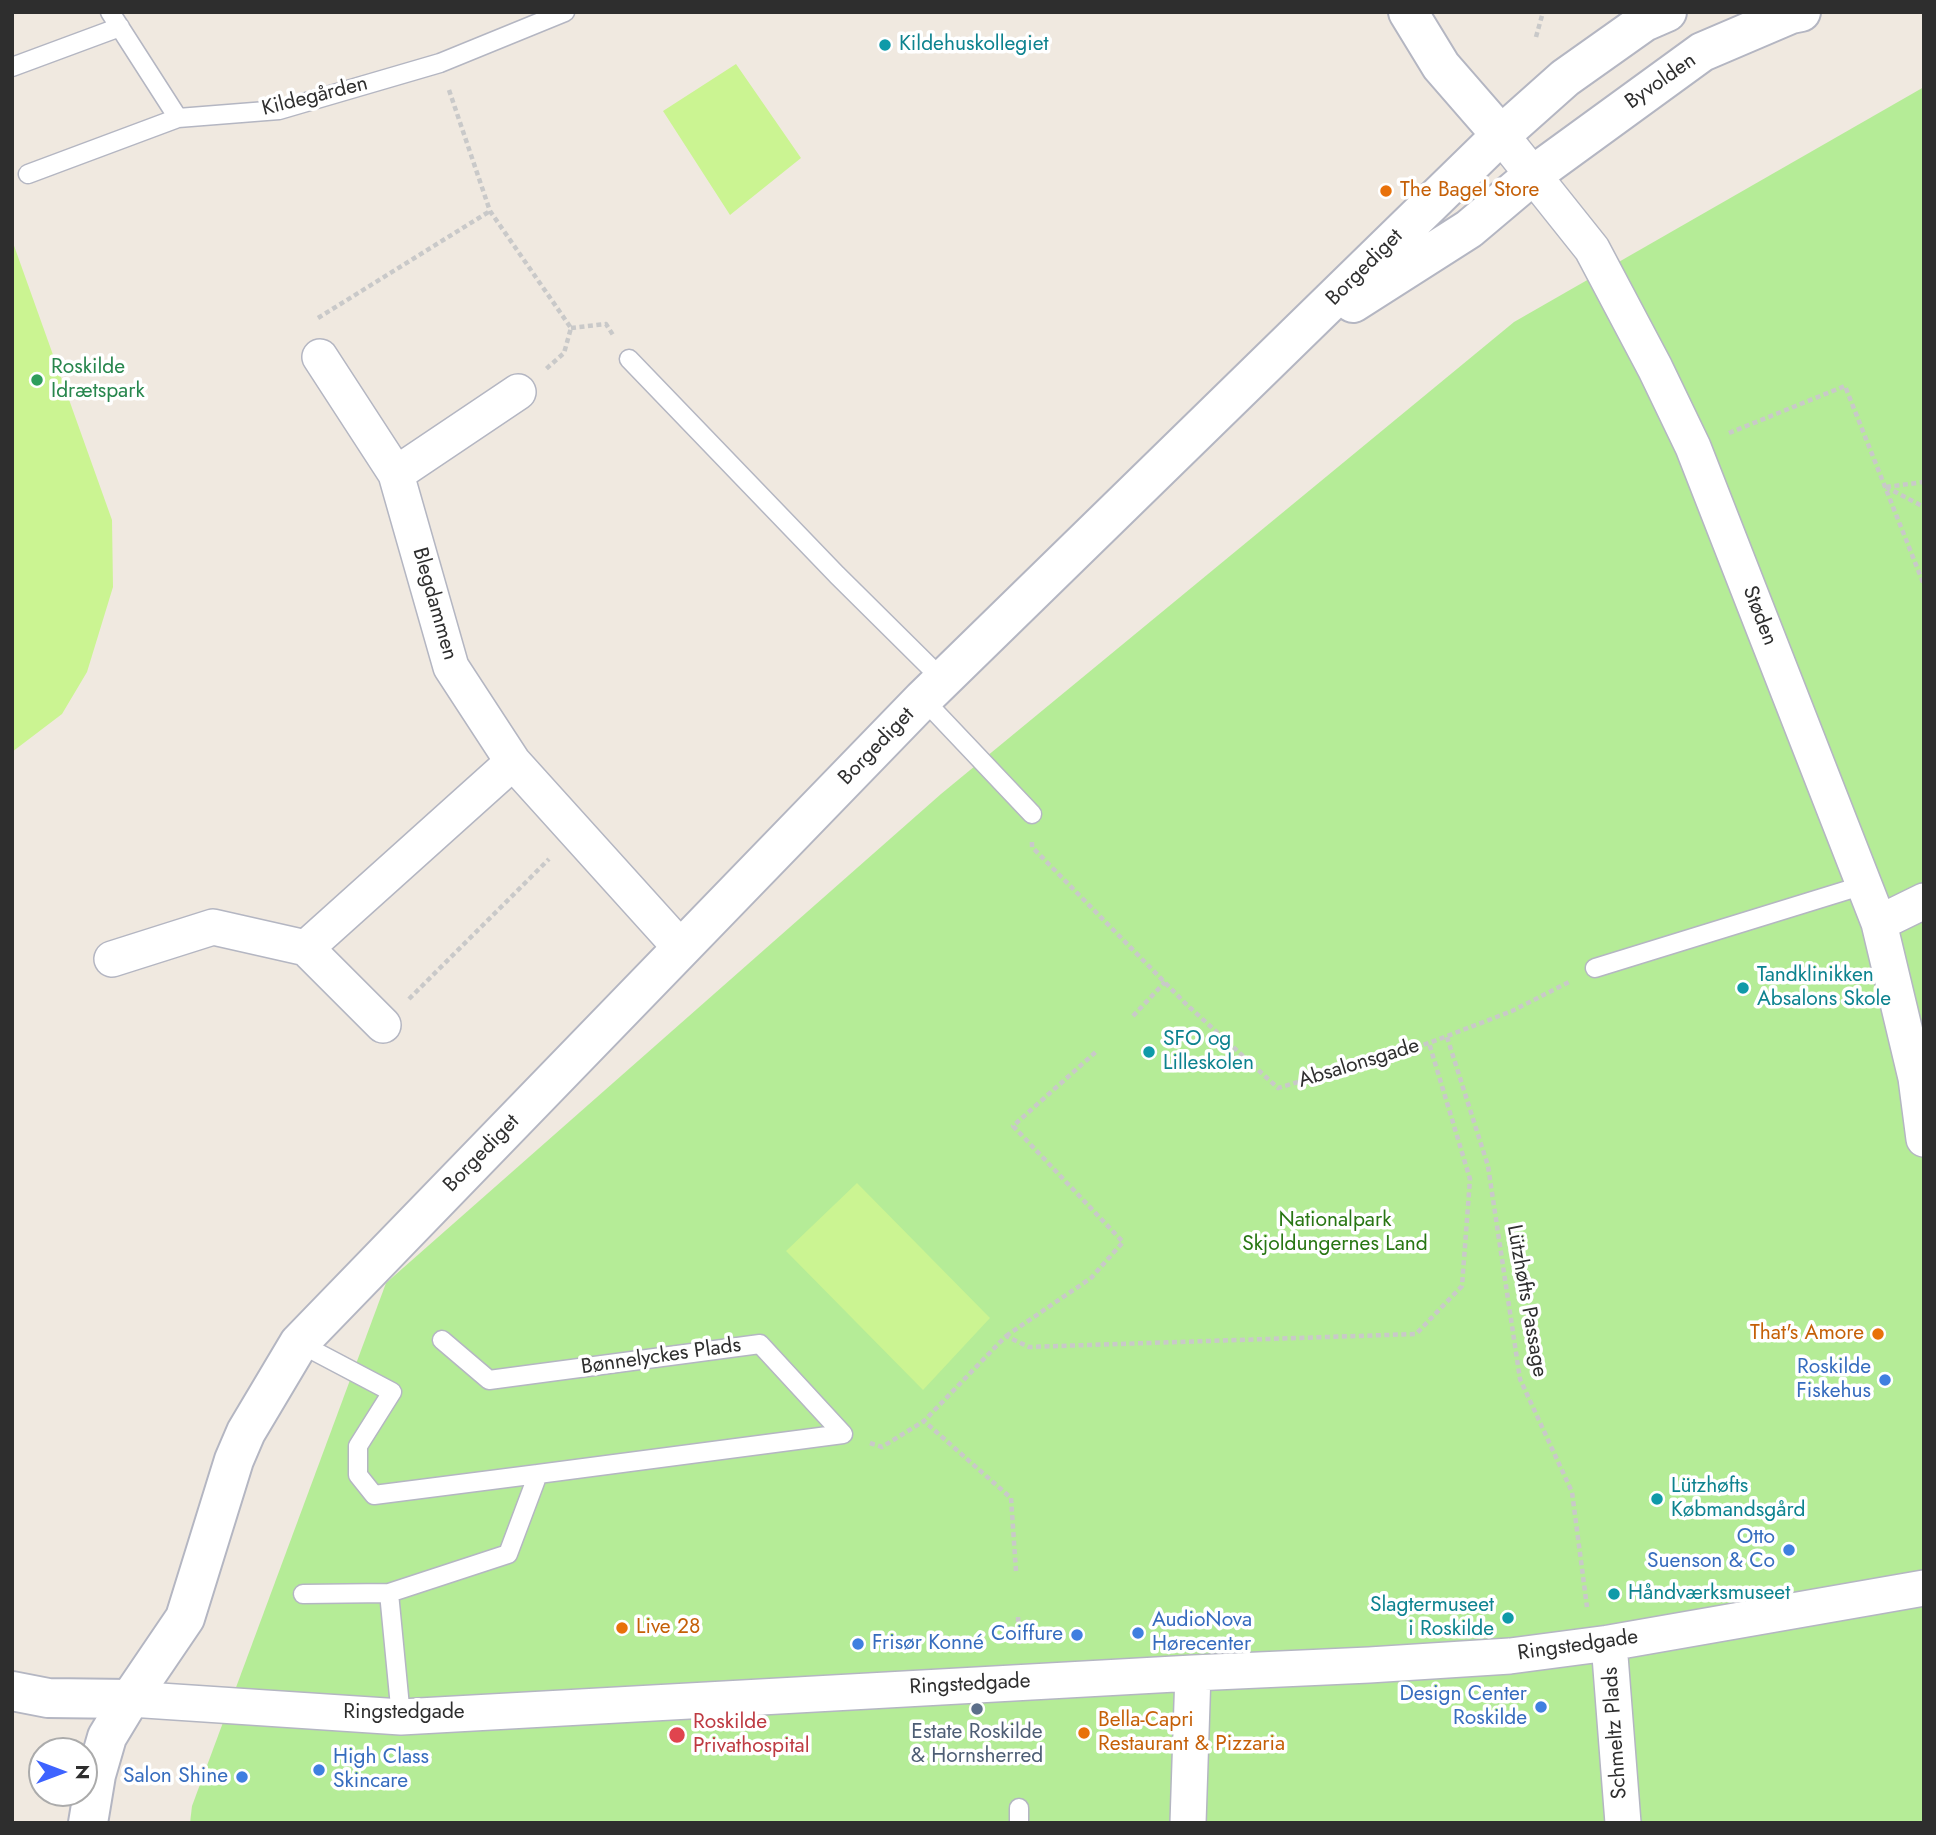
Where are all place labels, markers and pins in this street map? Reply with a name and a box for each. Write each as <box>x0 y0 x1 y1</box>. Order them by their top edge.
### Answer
place label: Kildehuskollegiet <box>899 32 1049 58</box>
marker: Kildehuskollegiet <box>877 37 893 53</box>
place label: The Bagel Store <box>1400 178 1539 204</box>
marker: The Bagel Store <box>1378 183 1394 199</box>
place label: Roskilde Idrætspark <box>51 355 145 405</box>
marker: Roskilde Idrætspark <box>29 372 45 388</box>
place label: Tandklinikken Absalons Skole <box>1757 963 1891 1013</box>
marker: Tandklinikken Absalons Skole <box>1735 980 1751 996</box>
place label: SFO og Lilleskolen <box>1163 1027 1254 1077</box>
marker: SFO og Lilleskolen <box>1141 1044 1157 1060</box>
place label: That's Amore <box>1750 1321 1864 1347</box>
marker: That's Amore <box>1870 1326 1886 1342</box>
place label: Roskilde Fiskehus <box>1796 1355 1871 1405</box>
marker: Roskilde Fiskehus <box>1877 1372 1893 1388</box>
place label: Lützhøfts Købmandsgård <box>1671 1474 1806 1524</box>
marker: Lützhøfts Købmandsgård <box>1649 1491 1665 1507</box>
place label: Otto Suenson & Co <box>1647 1525 1775 1575</box>
marker: Otto Suenson & Co <box>1781 1542 1797 1558</box>
place label: Håndværksmuseet <box>1628 1581 1790 1607</box>
marker: Håndværksmuseet <box>1606 1586 1622 1602</box>
place label: Slagtermuseet i Roskilde <box>1370 1593 1494 1643</box>
place label: AudioNova Hørecenter <box>1152 1608 1252 1658</box>
marker: Slagtermuseet i Roskilde <box>1500 1610 1516 1626</box>
place label: Live 28 <box>636 1615 700 1641</box>
marker: Live 28 <box>614 1620 630 1636</box>
place label: Coiffure <box>991 1622 1063 1648</box>
marker: AudioNova Hørecenter <box>1130 1625 1146 1641</box>
marker: Coiffure <box>1069 1627 1085 1643</box>
place label: Frisør Konné <box>872 1631 984 1657</box>
marker: Frisør Konné <box>850 1636 866 1652</box>
place label: Design Center Roskilde <box>1399 1682 1527 1732</box>
marker: Design Center Roskilde <box>1533 1699 1549 1715</box>
marker: Estate Roskilde & Hornsherred <box>969 1701 985 1717</box>
place label: Bella-Capri Restaurant & Pizzaria <box>1098 1708 1285 1758</box>
place label: Roskilde Privathospital <box>693 1710 809 1760</box>
place label: Estate Roskilde & Hornsherred <box>911 1720 1043 1770</box>
marker: Roskilde Privathospital <box>667 1725 687 1745</box>
marker: Bella-Capri Restaurant & Pizzaria <box>1076 1725 1092 1741</box>
place label: High Class Skincare <box>333 1745 429 1795</box>
marker: High Class Skincare <box>311 1762 327 1778</box>
place label: Salon Shine <box>123 1764 228 1790</box>
marker: Salon Shine <box>234 1769 250 1785</box>

